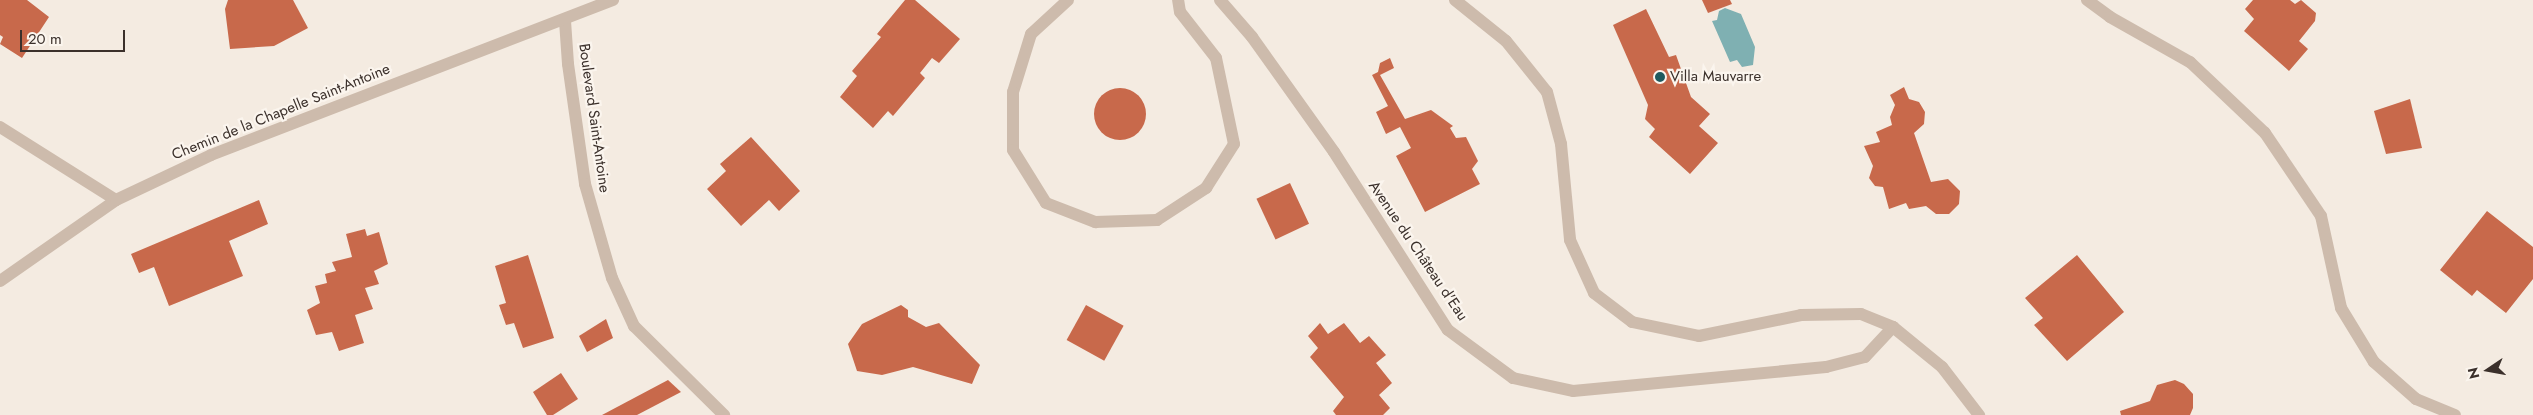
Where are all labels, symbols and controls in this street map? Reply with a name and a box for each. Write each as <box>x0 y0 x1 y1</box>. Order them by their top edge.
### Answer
scale bar <box>22 20 128 52</box>
text: 20 m <box>28 28 62 50</box>
street label: Boulevard Saint-Antoine <box>575 42 613 194</box>
street label: Chemin de la Chapelle Saint-Antoine <box>169 60 393 164</box>
place label: Villa Mauvarre <box>1670 68 1761 86</box>
marker: Villa Mauvarre <box>1654 71 1666 83</box>
street label: Avenue du Château d'Eau <box>1365 178 1471 324</box>
north arrow <box>2463 345 2513 395</box>
text: N <box>2462 366 2484 381</box>

